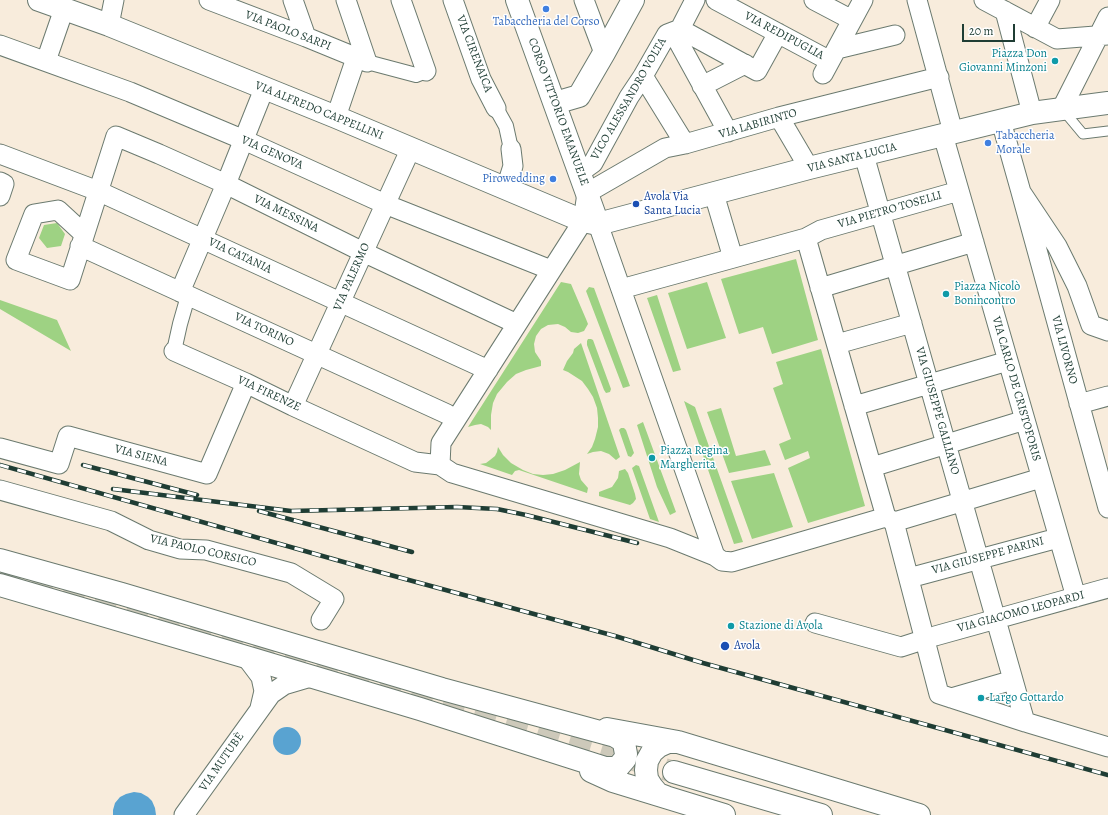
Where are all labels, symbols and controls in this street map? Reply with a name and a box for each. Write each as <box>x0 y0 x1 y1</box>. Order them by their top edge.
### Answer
marker: Tabaccheria del Corso <box>541 4 551 14</box>
street label: VIA PAOLO SARPI <box>243 8 333 54</box>
street label: VIA REDIPUGLIA <box>742 9 826 63</box>
street label: VIA CIRENAICA <box>453 13 495 95</box>
place label: Tabaccheria del Corso <box>493 15 599 29</box>
scale bar <box>964 16 1017 42</box>
text: 20 m <box>969 23 993 39</box>
street label: VICO ALESSANDRO VOLTA <box>588 35 670 163</box>
street label: CORSO VITTORIO EMANUELE <box>525 36 591 188</box>
place label: Piazza Don Giovanni Minzoni <box>959 47 1047 75</box>
marker: Piazza Don Giovanni Minzoni <box>1050 56 1060 66</box>
street label: VIA ALFREDO CAPPELLINI <box>253 79 385 143</box>
street label: VIA LABIRINTO <box>717 106 799 142</box>
place label: Tabaccheria Morale <box>996 129 1055 157</box>
street label: VIA GENOVA <box>239 133 305 173</box>
marker: Tabaccheria Morale <box>983 138 993 148</box>
street label: VIA SANTA LUCIA <box>806 140 898 176</box>
place label: Pirowedding <box>482 172 545 186</box>
marker: Pirowedding <box>548 174 558 184</box>
street label: VIA PIETRO TOSELLI <box>836 188 944 232</box>
place label: Avola Via Santa Lucia <box>644 190 701 218</box>
street label: VIA MESSINA <box>251 192 321 236</box>
marker: Avola Via Santa Lucia <box>631 199 641 209</box>
street label: VIA CATANIA <box>206 235 274 277</box>
street label: VIA PALERMO <box>331 241 373 313</box>
place label: Piazza Nicolò Bonincontro <box>954 280 1020 308</box>
marker: Piazza Nicolò Bonincontro <box>941 289 951 299</box>
street label: VIA TORINO <box>232 310 296 350</box>
street label: VIA LIVORNO <box>1048 314 1080 386</box>
street label: VIA CARLO DE CRISTOFORIS <box>988 315 1044 463</box>
street label: VIA GIUSEPPE GALLIANO <box>912 345 962 477</box>
street label: VIA FIRENZE <box>235 373 303 415</box>
street label: VIA SIENA <box>113 442 169 470</box>
place label: Piazza Regina Margherita <box>660 444 728 472</box>
marker: Piazza Regina Margherita <box>647 453 657 463</box>
street label: VIA PAOLO CORSICO <box>148 532 258 570</box>
street label: VIA GIUSEPPE PARINI <box>930 534 1046 578</box>
street label: VIA GIACOMO LEOPARDI <box>956 588 1086 636</box>
place label: Stazione di Avola <box>739 619 823 633</box>
marker: Stazione di Avola <box>726 621 736 631</box>
place label: Avola <box>734 639 760 653</box>
marker: Avola <box>719 640 731 652</box>
place label: Largo Gottardo <box>989 691 1064 705</box>
marker: Largo Gottardo <box>976 693 986 703</box>
street label: VIA MUTUBÈ <box>197 730 247 794</box>

